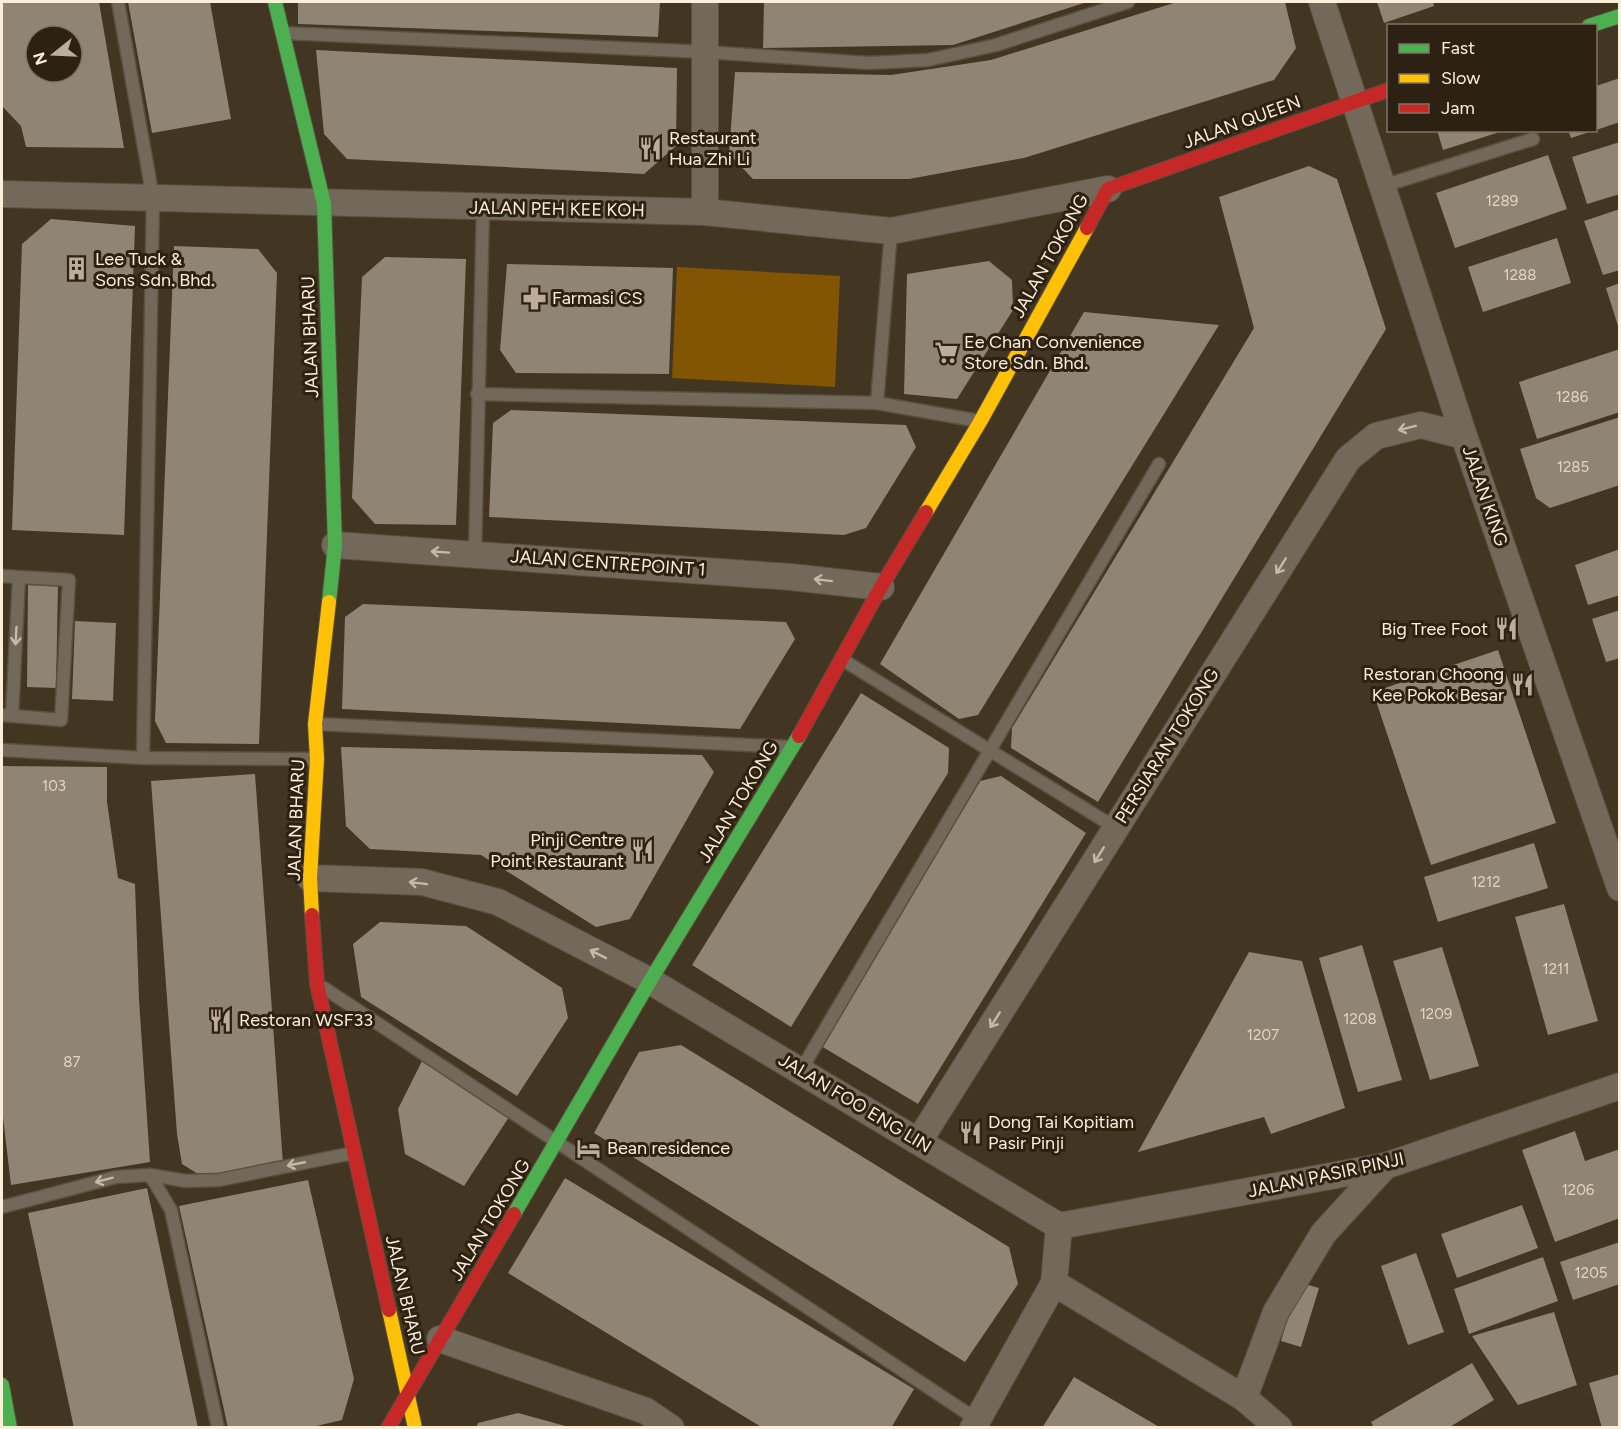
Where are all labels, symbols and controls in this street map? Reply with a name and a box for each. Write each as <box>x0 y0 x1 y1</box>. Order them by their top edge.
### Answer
north arrow <box>24 24 84 84</box>
legend <box>1387 24 1597 132</box>
text: Fast <box>1441 37 1475 59</box>
text: N <box>29 50 51 67</box>
text: Slow <box>1441 67 1480 89</box>
street label: JALAN QUEEN <box>1180 91 1304 153</box>
text: Jam <box>1441 97 1475 119</box>
place label: Restaurant Hua Zhi Li <box>669 127 757 170</box>
restaurant icon: Restaurant Hua Zhi Li <box>638 135 664 161</box>
street label: JALAN TOKONG <box>1007 190 1093 322</box>
house number: 1289 <box>1486 192 1518 210</box>
street label: JALAN PEH KEE KOH <box>469 196 645 222</box>
place label: Lee Tuck & Sons Sdn. Bhd. <box>95 248 215 291</box>
building icon: Lee Tuck & Sons Sdn. Bhd. <box>64 256 90 282</box>
house number: 1288 <box>1503 266 1537 284</box>
street label: JALAN BHARU <box>297 276 323 398</box>
pharmacy icon: Farmasi CS <box>521 285 547 311</box>
place label: Farmasi CS <box>552 287 642 309</box>
place label: Ee Chan Convenience Store Sdn. Bhd. <box>964 331 1142 374</box>
supermarket icon: Ee Chan Convenience Store Sdn. Bhd. <box>933 339 959 365</box>
house number: 1286 <box>1556 388 1589 406</box>
one-way arrow <box>1398 423 1417 434</box>
street label: JALAN KING <box>1458 443 1513 549</box>
house number: 1285 <box>1557 458 1589 476</box>
street label: JALAN CENTREPOINT 1 <box>510 545 706 581</box>
one-way arrow <box>431 546 451 557</box>
one-way arrow <box>1274 557 1286 574</box>
one-way arrow <box>814 575 833 586</box>
restaurant icon: Big Tree Foot <box>1493 616 1519 642</box>
place label: Big Tree Foot <box>1381 618 1488 640</box>
one-way arrow <box>11 626 22 646</box>
place label: Restoran Choong Kee Pokok Besar <box>1363 663 1504 706</box>
street label: PERSIARAN TOKONG <box>1110 664 1224 828</box>
restaurant icon: Restoran Choong Kee Pokok Besar <box>1509 671 1535 697</box>
street label: JALAN TOKONG <box>693 737 783 867</box>
street label: JALAN BHARU <box>283 759 309 881</box>
house number: 103 <box>42 777 66 795</box>
place label: Pinji Centre Point Restaurant <box>490 829 624 872</box>
restaurant icon: Pinji Centre Point Restaurant <box>629 837 655 863</box>
one-way arrow <box>1092 847 1105 864</box>
house number: 1212 <box>1471 873 1501 891</box>
one-way arrow <box>409 877 429 888</box>
one-way arrow <box>590 948 608 959</box>
house number: 1211 <box>1543 960 1569 978</box>
house number: 1209 <box>1420 1005 1452 1023</box>
restaurant icon: Restoran WSF33 <box>208 1007 234 1033</box>
place label: Restoran WSF33 <box>239 1009 373 1031</box>
house number: 1208 <box>1343 1010 1377 1028</box>
one-way arrow <box>988 1011 1000 1028</box>
house number: 1207 <box>1247 1026 1279 1044</box>
street label: JALAN FOO ENG LIN <box>775 1049 935 1157</box>
house number: 87 <box>63 1053 81 1071</box>
place label: Dong Tai Kopitiam Pasir Pinji <box>988 1111 1134 1154</box>
restaurant icon: Dong Tai Kopitiam Pasir Pinji <box>957 1119 983 1145</box>
hotel icon: Bean residence <box>576 1135 602 1161</box>
place label: Bean residence <box>607 1137 730 1159</box>
street label: JALAN PASIR PINJI <box>1246 1148 1406 1202</box>
street label: JALAN TOKONG <box>445 1155 535 1285</box>
one-way arrow <box>287 1159 307 1170</box>
one-way arrow <box>95 1174 114 1186</box>
house number: 1206 <box>1562 1181 1595 1199</box>
street label: JALAN BHARU <box>381 1233 429 1357</box>
house number: 1205 <box>1575 1264 1607 1282</box>

